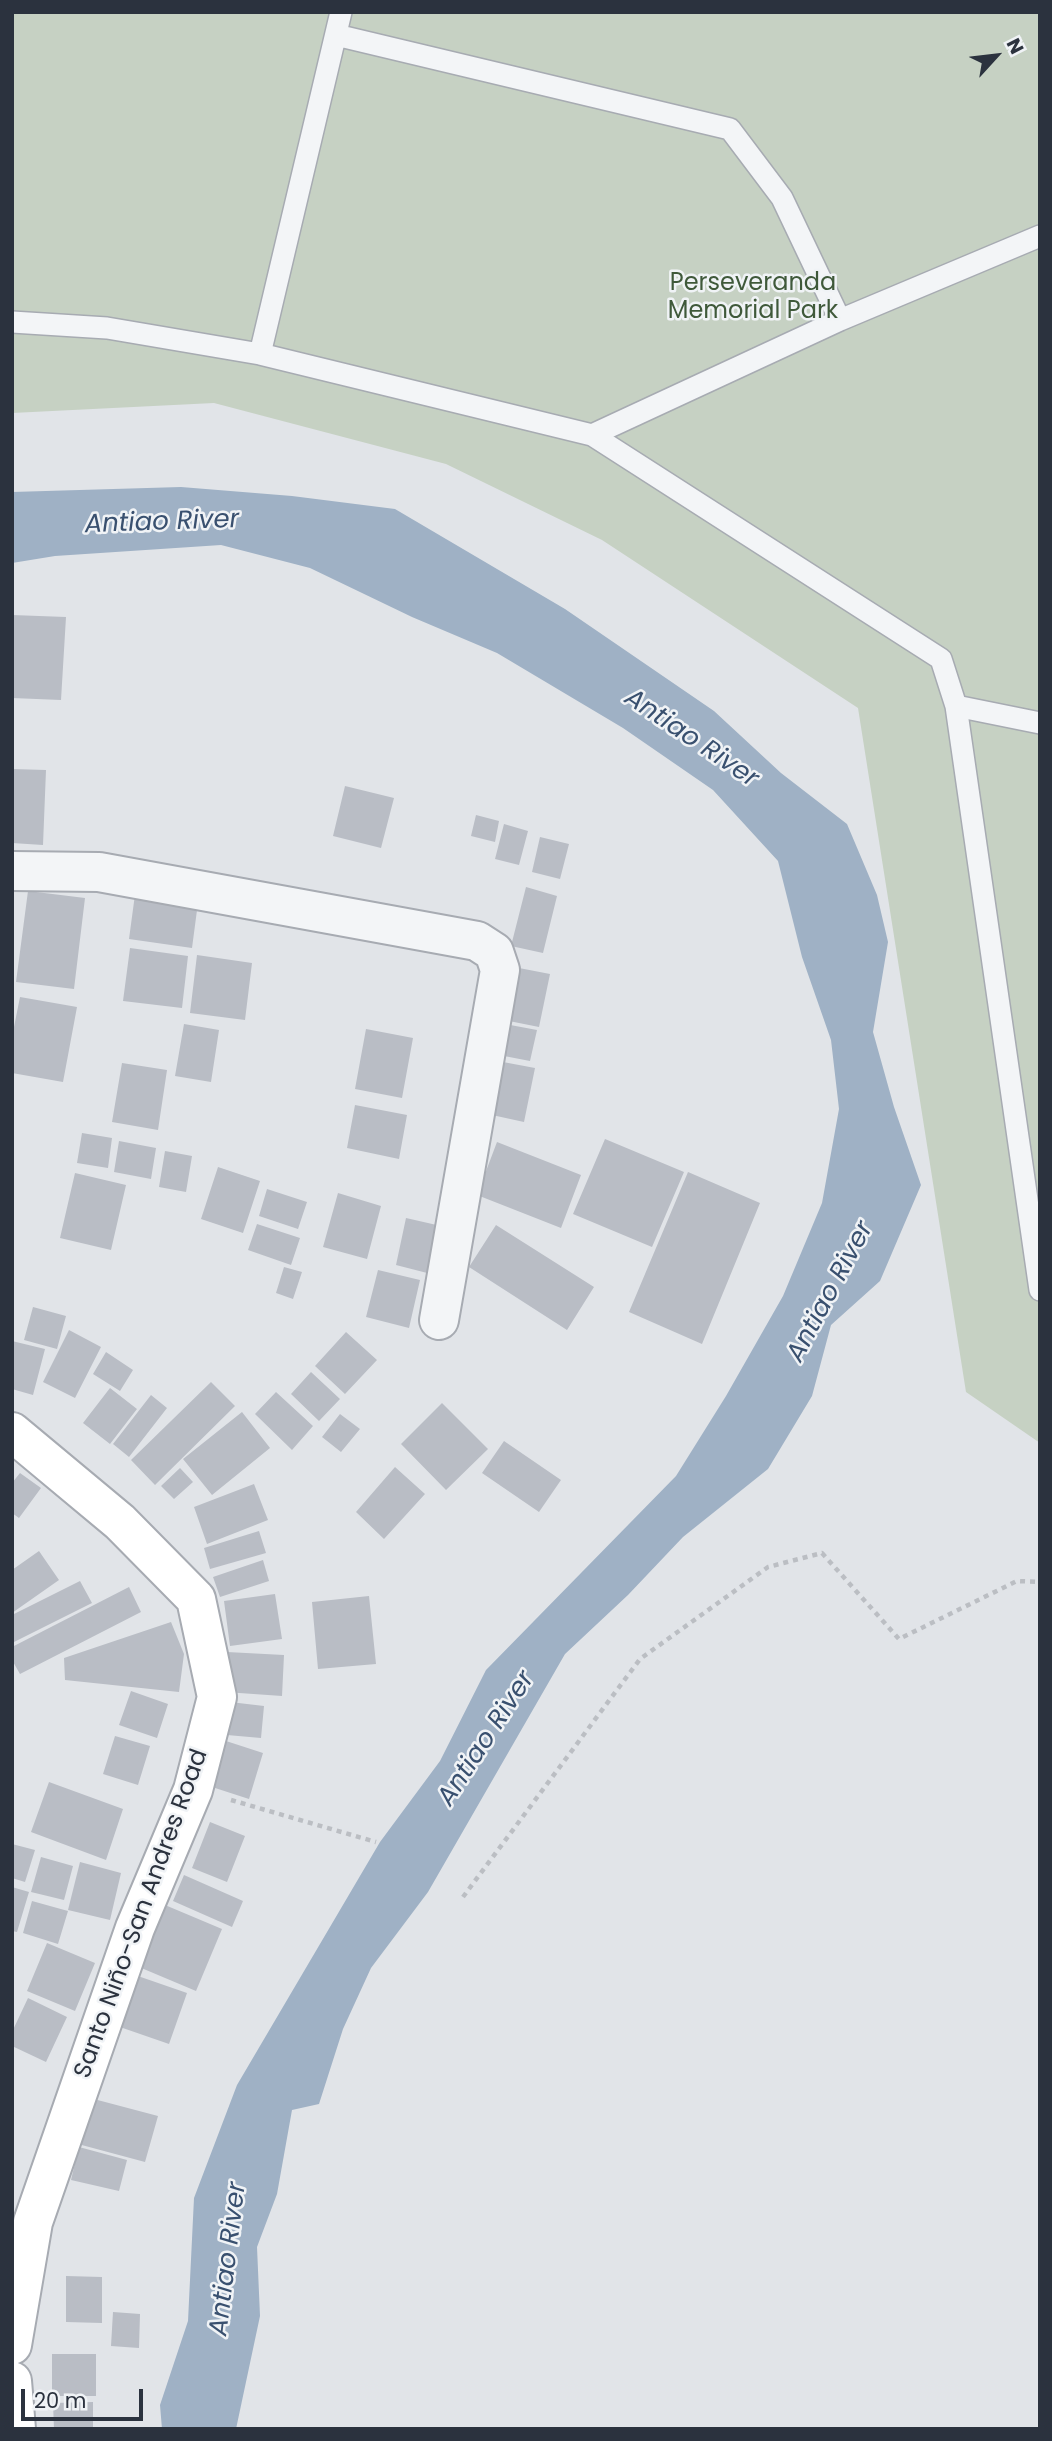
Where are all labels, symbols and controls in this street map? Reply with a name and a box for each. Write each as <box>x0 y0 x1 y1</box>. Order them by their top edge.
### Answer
north arrow <box>961 21 1031 91</box>
text: N <box>1000 34 1030 59</box>
park label: Perseveranda Memorial Park <box>668 270 838 326</box>
water label: Antiao River <box>84 505 240 541</box>
water label: Antiao River <box>618 683 764 795</box>
water label: Antiao River <box>781 1216 881 1368</box>
water label: Antiao River <box>432 1666 542 1812</box>
street label: Santo Niño-San Andres Road <box>69 1746 215 2082</box>
water label: Antiao River <box>204 2180 254 2338</box>
scale bar <box>24 2374 147 2418</box>
text: 20 m <box>34 2386 87 2415</box>

